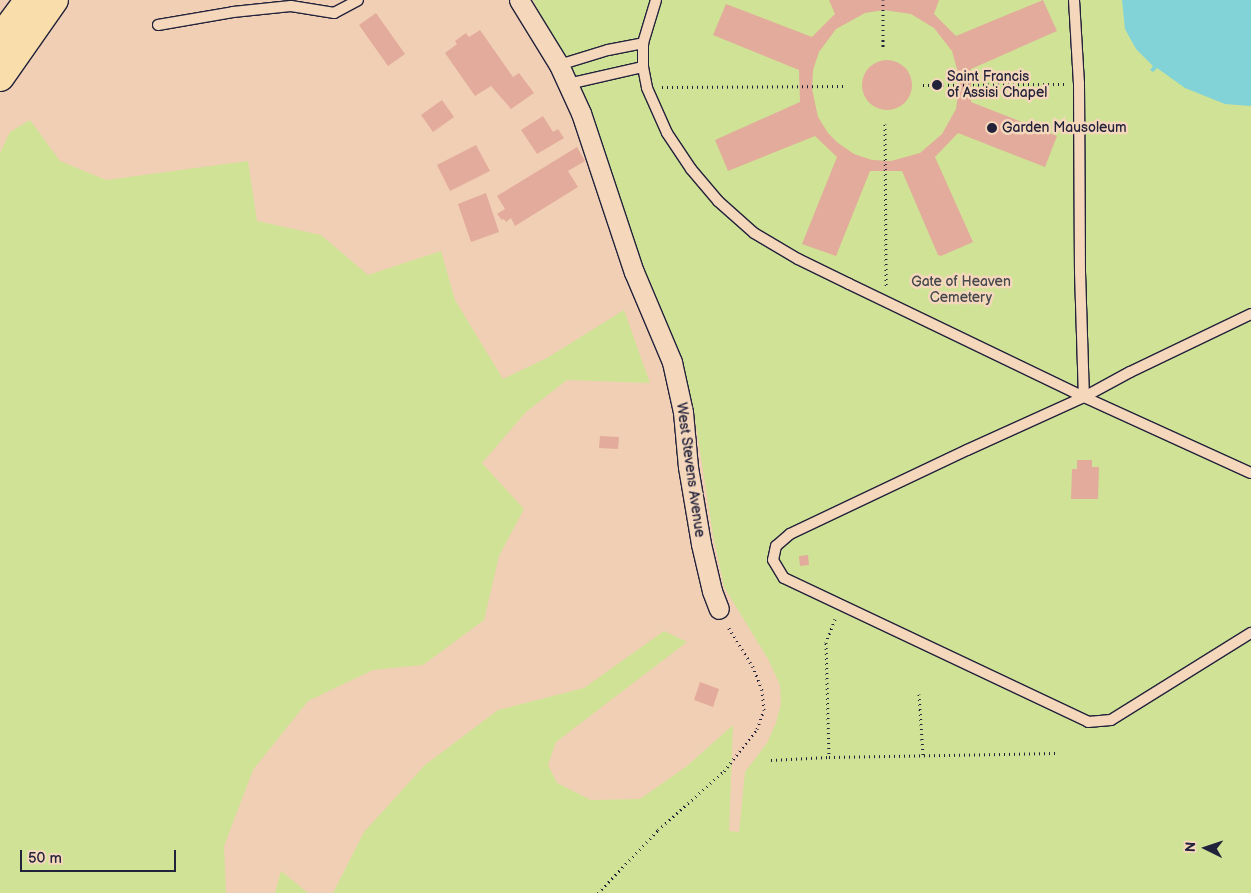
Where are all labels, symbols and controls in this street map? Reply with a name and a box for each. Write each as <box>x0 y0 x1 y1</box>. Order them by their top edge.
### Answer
place label: Saint Francis of Assisi Chapel <box>947 69 1047 102</box>
marker: Saint Francis of Assisi Chapel <box>931 79 943 91</box>
place label: Garden Mausoleum <box>1002 120 1127 136</box>
marker: Garden Mausoleum <box>986 122 998 134</box>
park label: Gate of Heaven Cemetery <box>911 274 1011 306</box>
street label: West Stevens Avenue <box>672 401 708 539</box>
north arrow <box>1181 823 1231 873</box>
scale bar <box>22 840 179 872</box>
text: N <box>1182 841 1199 853</box>
text: 50 m <box>28 849 62 868</box>

